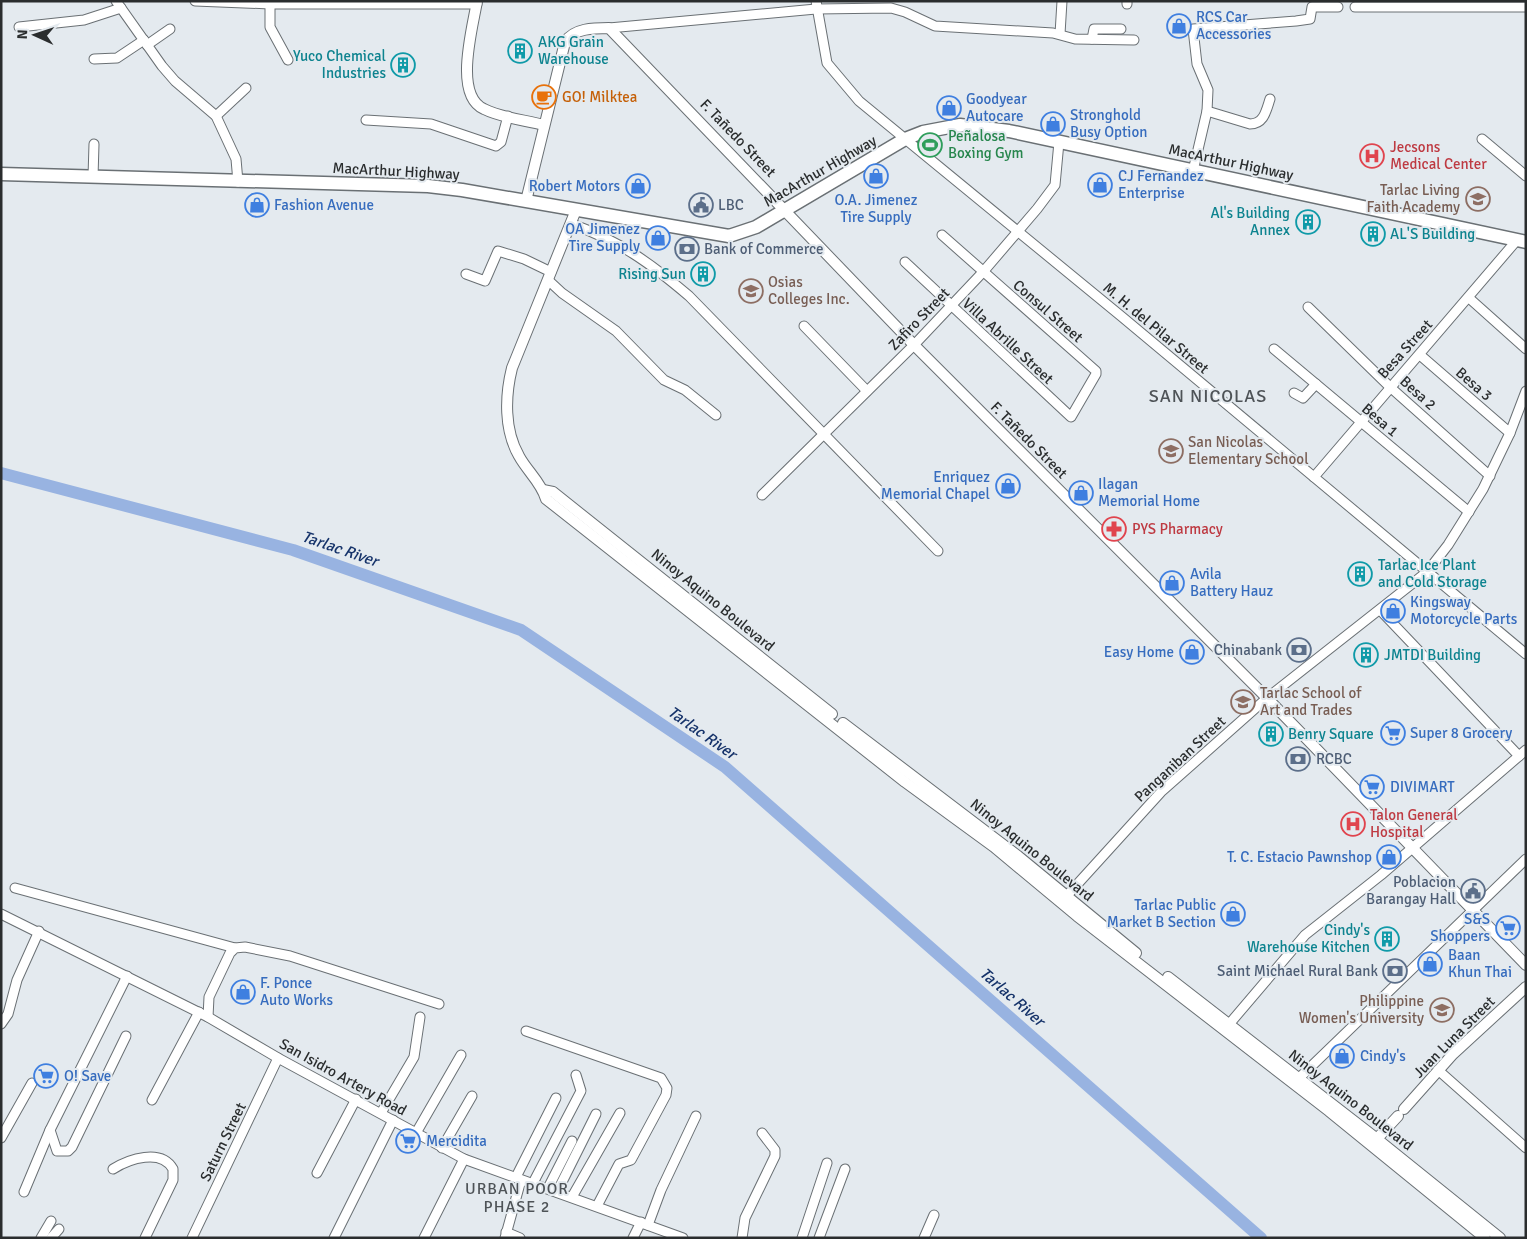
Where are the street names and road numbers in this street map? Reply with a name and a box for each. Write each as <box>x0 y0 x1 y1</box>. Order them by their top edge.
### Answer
street label: F. Tañedo Street <box>696 95 780 181</box>
street label: MacArthur Highway <box>760 131 880 211</box>
street label: MacArthur Highway <box>1167 140 1295 184</box>
street label: MacArthur Highway <box>332 159 460 183</box>
street label: Consul Street <box>1009 276 1087 346</box>
street label: M. H. del Pilar Street <box>1100 279 1212 377</box>
street label: Zafiro Street <box>885 284 953 354</box>
street label: Villa Abrille Street <box>959 294 1057 388</box>
street label: Besa Street <box>1374 316 1436 382</box>
street label: Besa 3 <box>1452 363 1496 405</box>
street label: Besa 2 <box>1396 372 1440 414</box>
street label: F. Tañedo Street <box>987 398 1071 482</box>
street label: Besa 1 <box>1358 400 1402 440</box>
street label: Ninoy Aquino Boulevard <box>648 545 778 655</box>
street label: Panganiban Street <box>1131 712 1229 806</box>
street label: Ninoy Aquino Boulevard <box>967 795 1097 905</box>
street label: Juan Luna Street <box>1410 993 1498 1081</box>
street label: San Isidro Artery Road <box>276 1035 410 1119</box>
street label: Ninoy Aquino Boulevard <box>1285 1046 1417 1154</box>
street label: Saturn Street <box>196 1100 250 1184</box>

